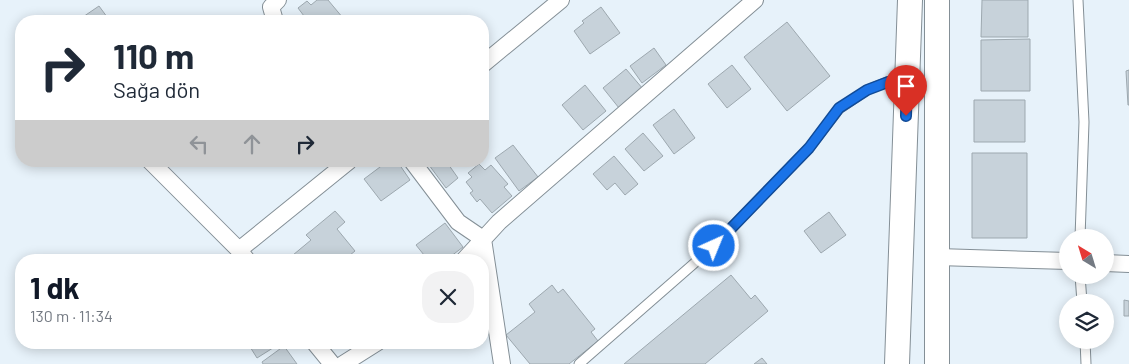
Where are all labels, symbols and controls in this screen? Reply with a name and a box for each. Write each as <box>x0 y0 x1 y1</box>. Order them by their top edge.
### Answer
text: 110 m <box>113 34 194 76</box>
icon: right <box>30 35 95 100</box>
pin <box>885 65 927 116</box>
icon: arrive <box>892 72 920 100</box>
text: Sağa dön <box>113 76 200 102</box>
icon: left <box>185 130 213 158</box>
icon: ahead <box>238 130 266 158</box>
icon: right <box>291 130 319 158</box>
position arrow <box>687 219 739 271</box>
north arrow <box>1059 229 1114 284</box>
map controls <box>1059 229 1114 349</box>
text: 1 dk <box>30 269 80 305</box>
button: close <box>422 271 474 323</box>
button: layers <box>1059 294 1114 349</box>
text: 130 m · 11:34 <box>30 306 113 325</box>

